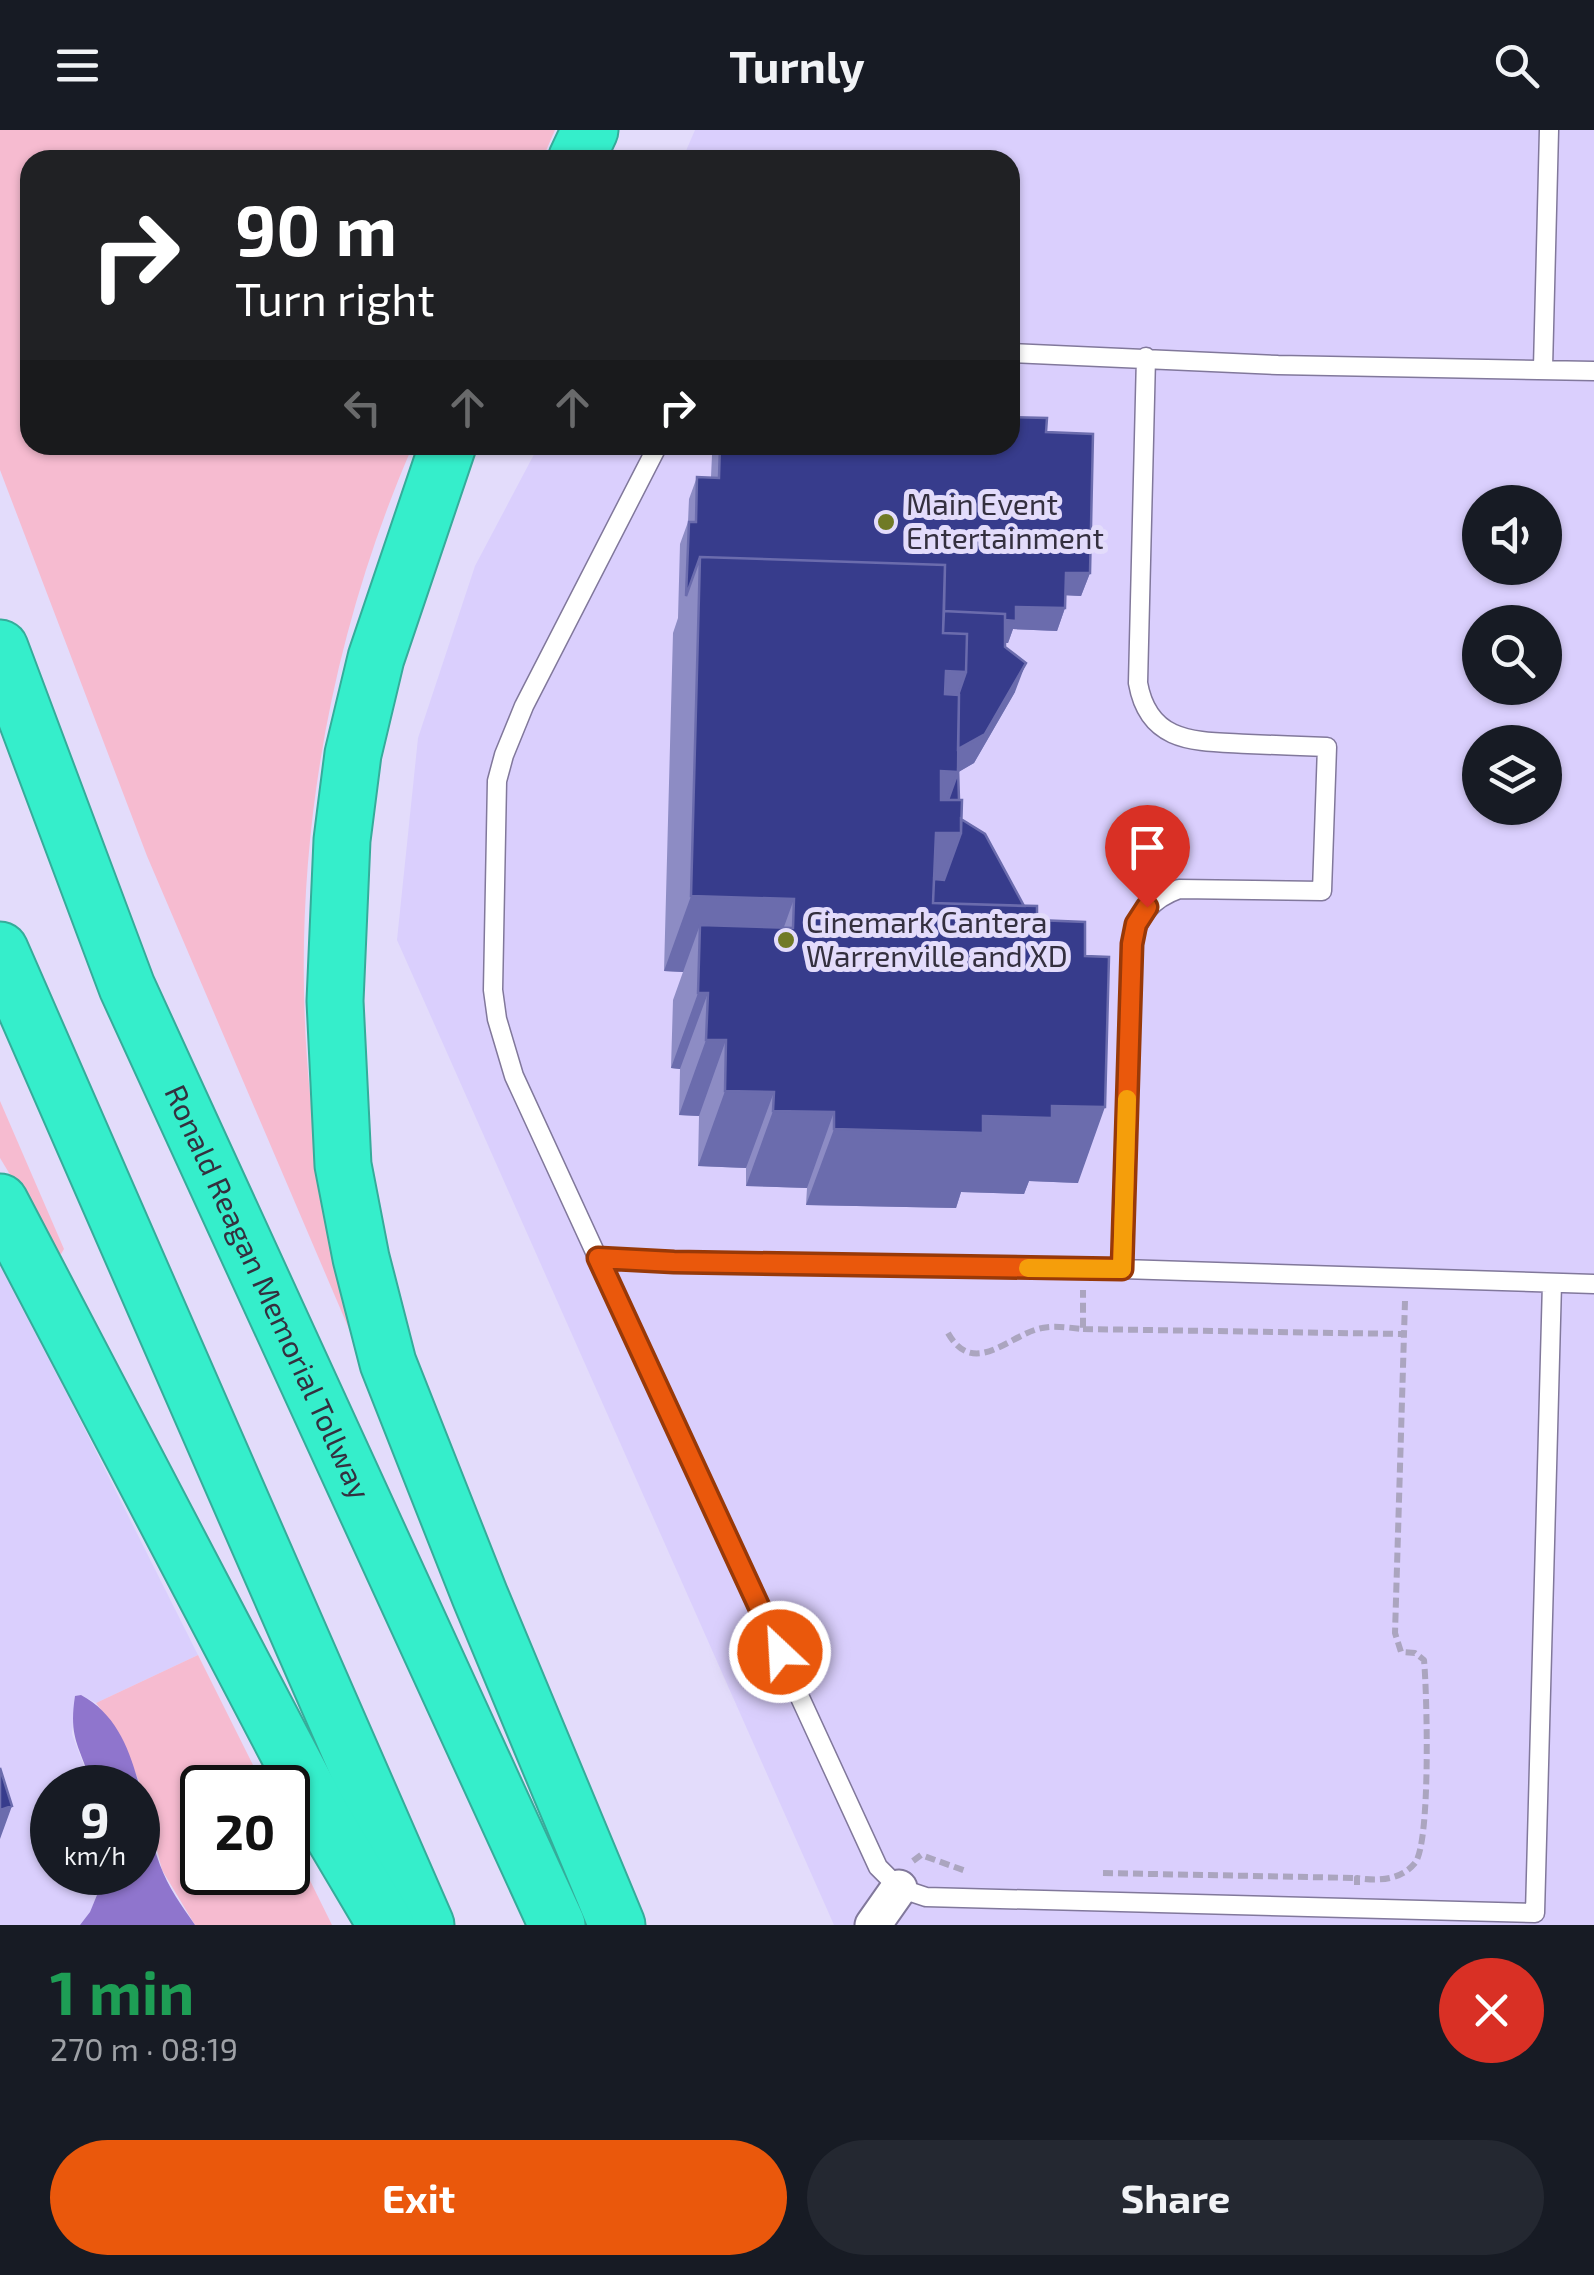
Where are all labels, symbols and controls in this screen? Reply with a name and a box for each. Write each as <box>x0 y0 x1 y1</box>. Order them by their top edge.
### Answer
icon: menu <box>50 38 105 93</box>
text: Turnly <box>729 38 865 92</box>
icon: search <box>1489 38 1544 93</box>
text: 90 m <box>235 186 397 270</box>
icon: right <box>70 190 200 320</box>
text: Turn right <box>235 271 435 325</box>
icon: left <box>335 380 390 435</box>
icon: ahead <box>440 380 495 435</box>
icon: ahead <box>545 380 600 435</box>
icon: right <box>650 380 705 435</box>
place label: Main Event Entertainment <box>906 485 1104 555</box>
map controls <box>1462 485 1562 825</box>
button: sound <box>1462 485 1562 585</box>
marker: Main Event Entertainment <box>875 511 897 533</box>
button: search <box>1462 605 1562 705</box>
button: layers <box>1462 725 1562 825</box>
pin <box>1105 805 1190 908</box>
icon: arrive <box>1120 820 1175 875</box>
place label: Cinemark Cantera Warrenville and XD <box>806 903 1068 973</box>
marker: Cinemark Cantera Warrenville and XD <box>775 929 797 951</box>
street label: Ronald Reagan Memorial Tollway <box>158 1079 379 1505</box>
position arrow <box>728 1600 832 1704</box>
speed limit sign: 20 <box>180 1765 310 1895</box>
text: 9 <box>80 1788 110 1848</box>
text: km/h <box>64 1840 126 1870</box>
text: 1 min <box>50 1955 194 2027</box>
button: close <box>1439 1958 1544 2063</box>
text: 270 m · 08:19 <box>50 2029 238 2067</box>
button: Exit <box>50 2140 787 2255</box>
button: Share <box>807 2140 1544 2255</box>

